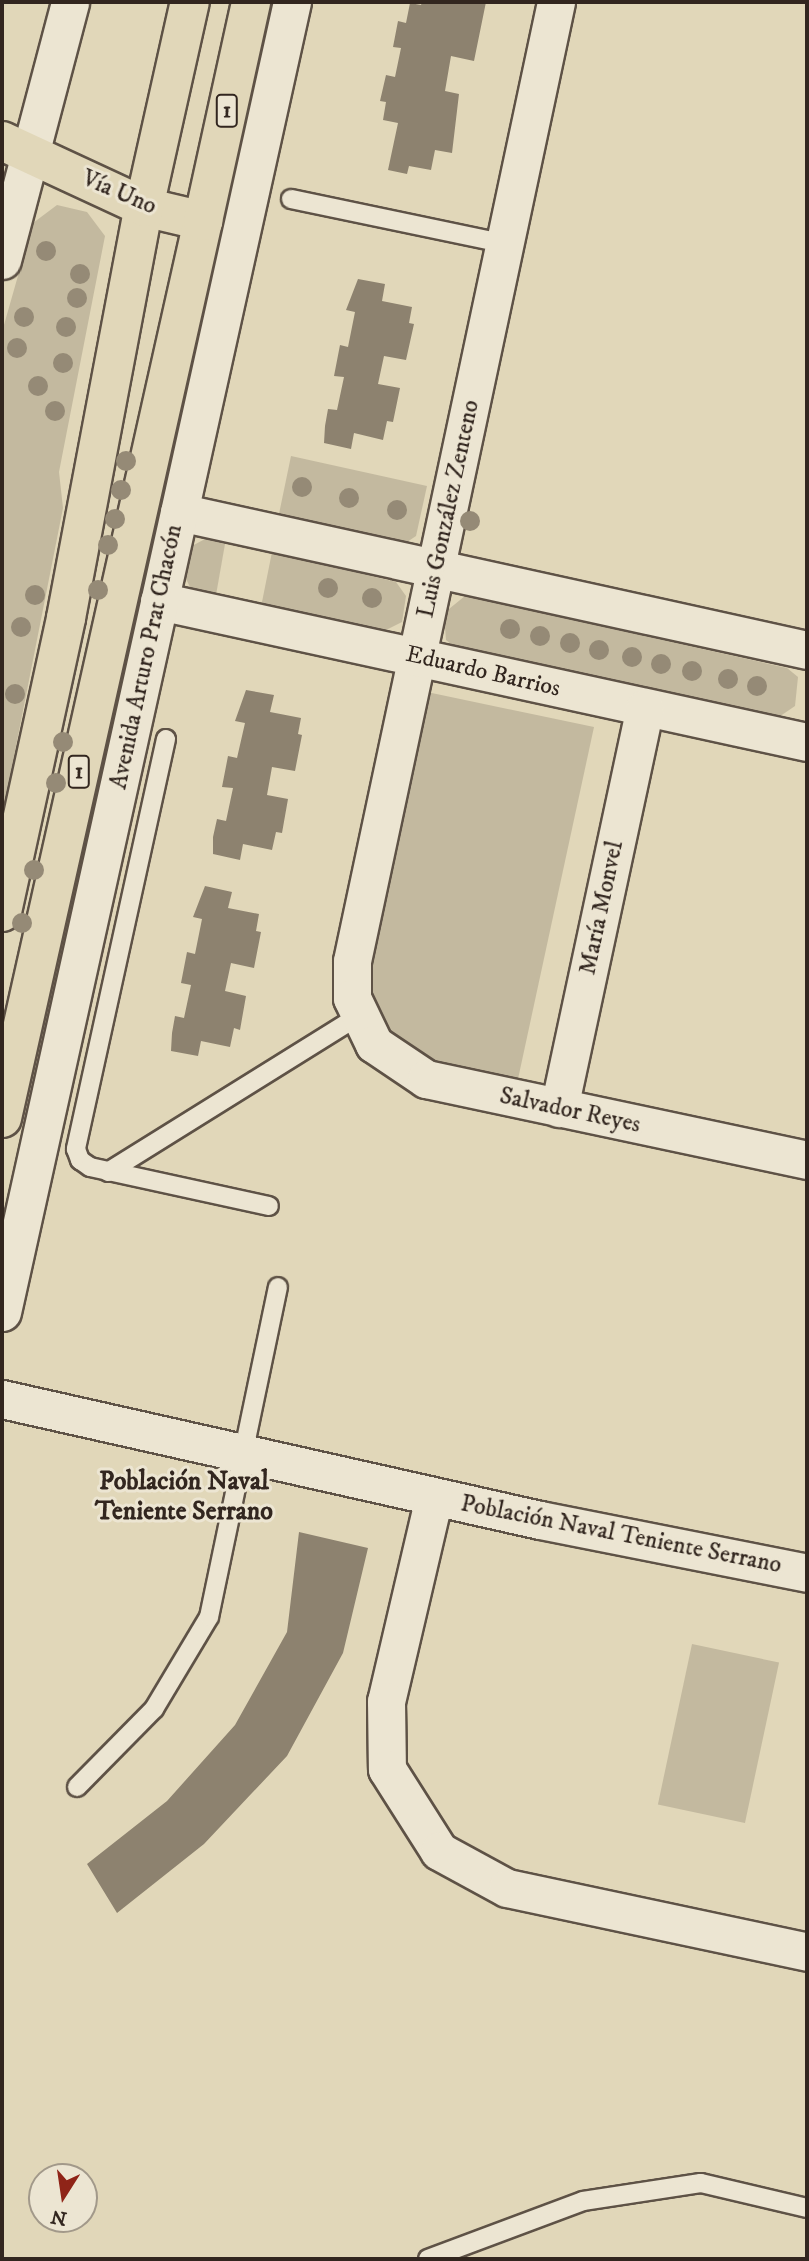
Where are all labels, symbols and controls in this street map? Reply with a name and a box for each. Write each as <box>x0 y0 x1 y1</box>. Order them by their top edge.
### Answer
road number: 1 <box>215 92 239 130</box>
street label: Vía Uno <box>77 164 161 222</box>
street label: Luis González Zenteno <box>412 397 486 621</box>
street label: Avenida Arturo Prat Chacón <box>105 522 189 792</box>
street label: Eduardo Barrios <box>403 640 563 704</box>
road number: 1 <box>67 752 91 792</box>
street label: María Monvel <box>574 839 630 977</box>
street label: Salvador Reyes <box>497 1082 643 1140</box>
district label: Población Naval Teniente Serrano <box>95 1466 273 1528</box>
street label: Población Naval Teniente Serrano <box>458 1490 784 1580</box>
north arrow <box>28 2163 98 2233</box>
text: N <box>49 2204 69 2230</box>

